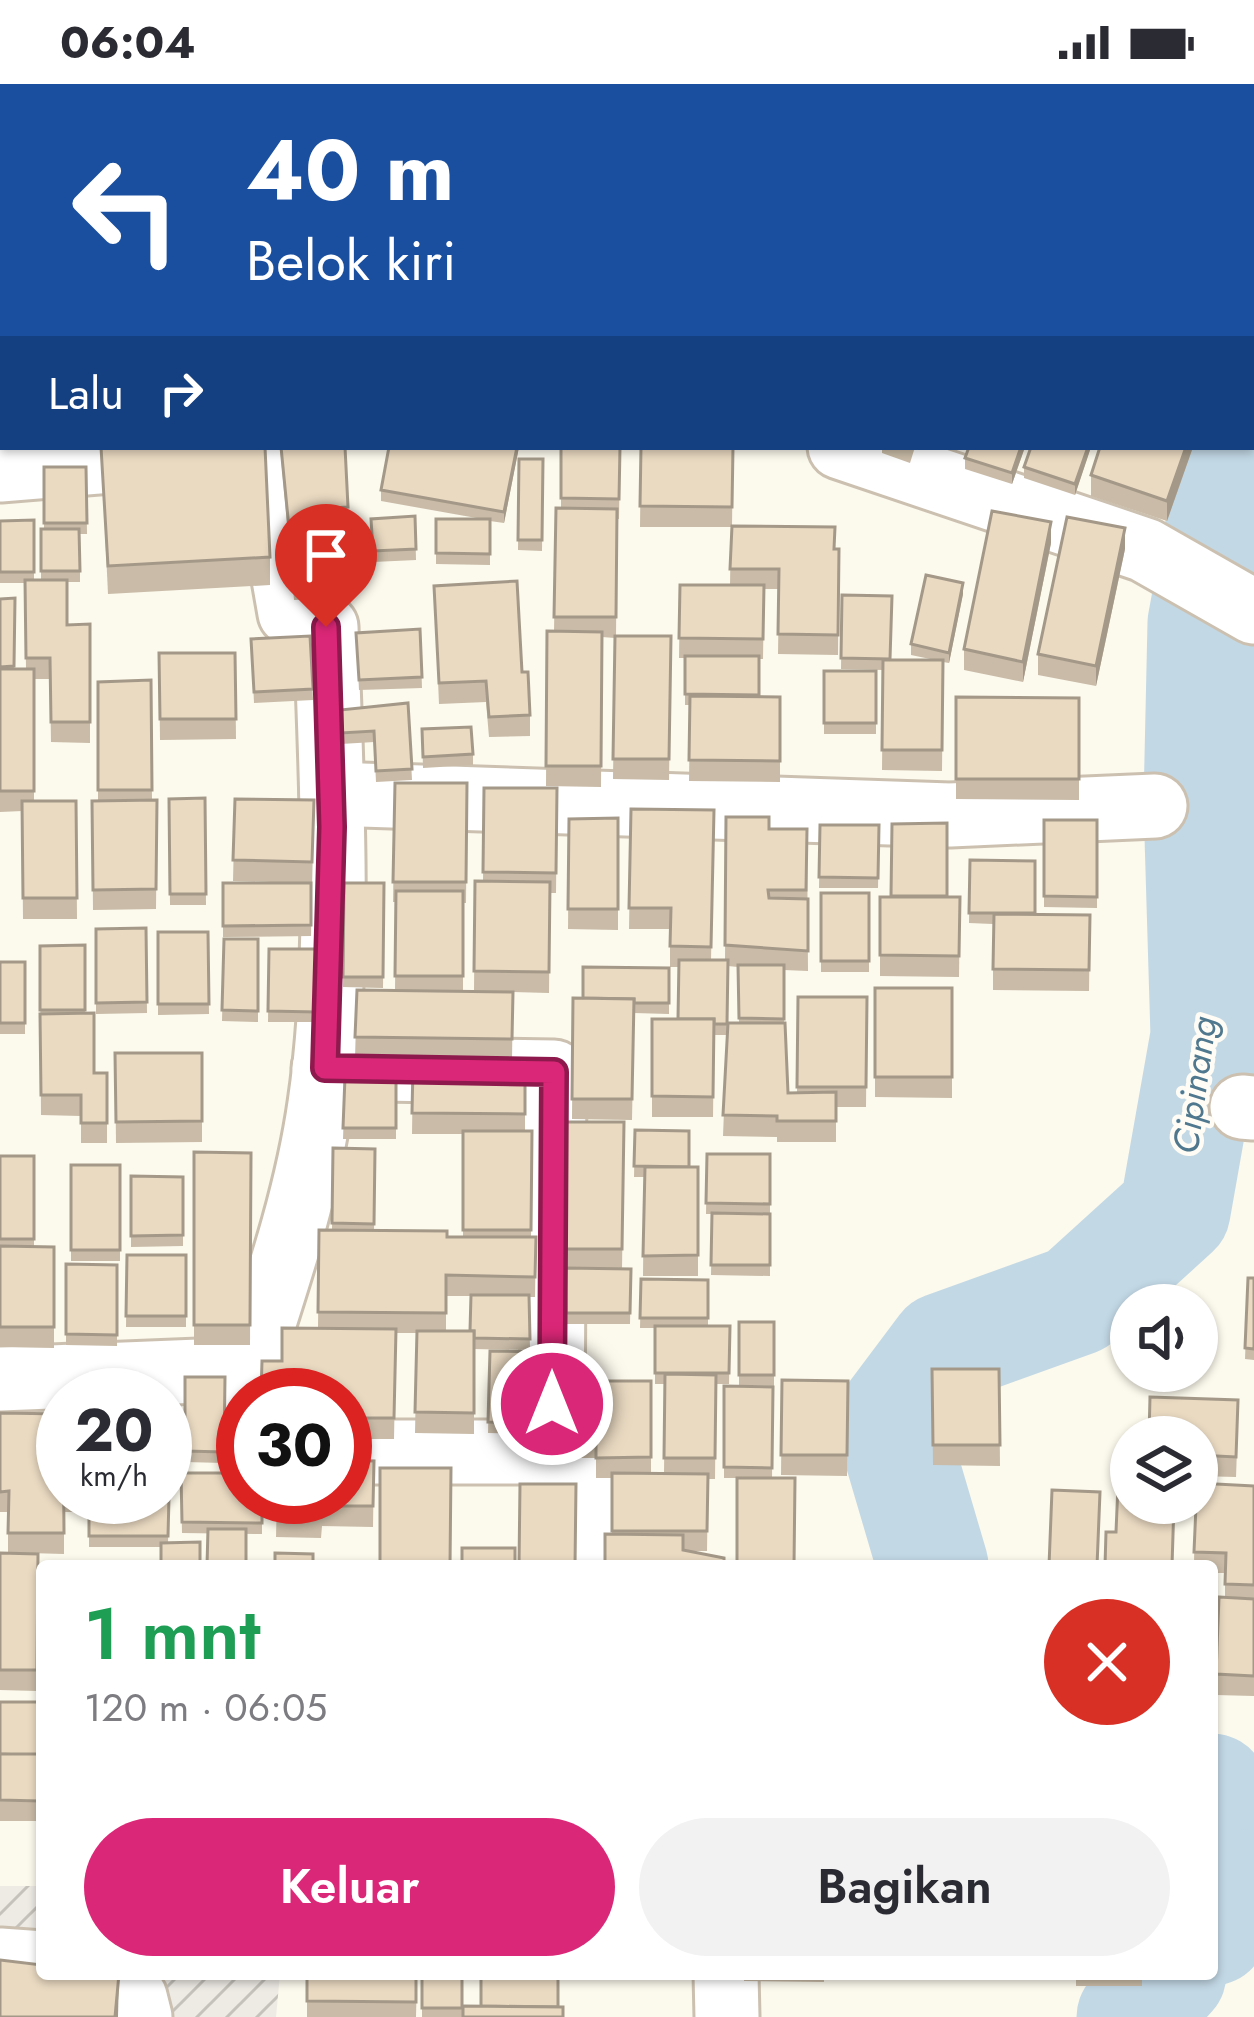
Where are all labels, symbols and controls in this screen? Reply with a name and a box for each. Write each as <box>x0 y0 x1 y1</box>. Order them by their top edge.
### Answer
text: 06:04 <box>60 10 196 75</box>
text: 40 m <box>246 110 454 232</box>
icon: left <box>48 132 204 288</box>
text: Belok kiri <box>246 222 456 300</box>
icon: right <box>148 360 214 426</box>
text: Lalu <box>48 361 124 426</box>
pin <box>275 504 377 627</box>
icon: arrive <box>293 522 359 588</box>
water label: Cipinang <box>1159 1013 1229 1157</box>
map controls <box>1110 1284 1218 1524</box>
button: sound <box>1110 1284 1218 1392</box>
position arrow <box>489 1341 615 1467</box>
speed limit sign: 30 <box>216 1368 372 1524</box>
text: 20 <box>74 1387 154 1474</box>
button: layers <box>1110 1416 1218 1524</box>
text: km/h <box>80 1454 148 1497</box>
text: 1 mnt <box>84 1582 261 1686</box>
button: close <box>1044 1599 1170 1725</box>
text: 120 m · 06:05 <box>84 1679 327 1736</box>
button: Keluar <box>84 1818 615 1956</box>
button: Bagikan <box>639 1818 1170 1956</box>

